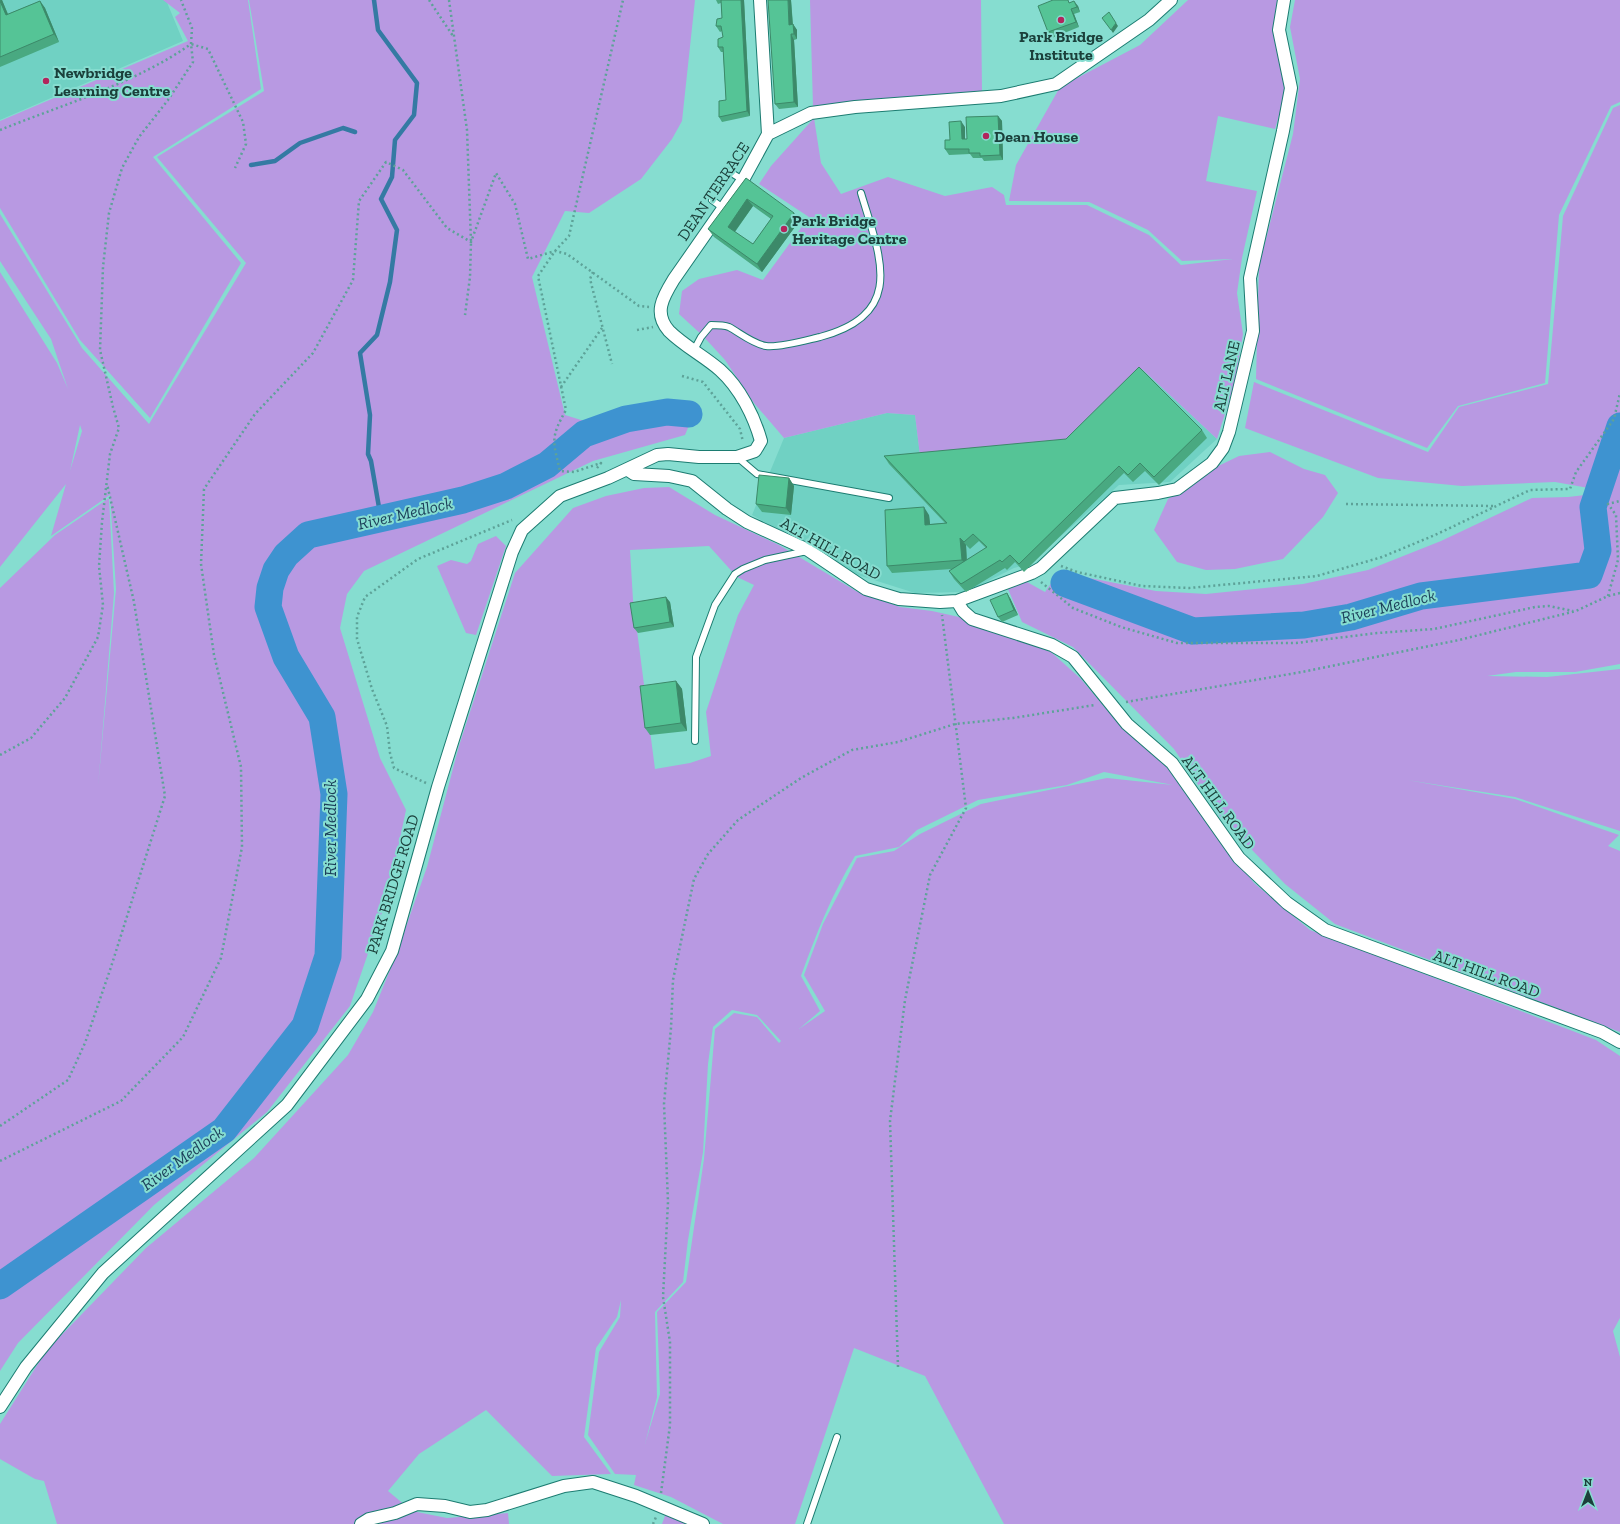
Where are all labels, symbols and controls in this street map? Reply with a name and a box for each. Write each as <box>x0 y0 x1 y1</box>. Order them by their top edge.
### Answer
marker: Park Bridge Institute <box>1056 15 1066 25</box>
place label: Park Bridge Institute <box>1019 27 1103 64</box>
place label: Newbridge Learning Centre <box>54 63 171 100</box>
marker: Newbridge Learning Centre <box>41 76 51 86</box>
place label: Dean House <box>994 127 1078 146</box>
marker: Dean House <box>981 131 991 141</box>
street label: DEAN TERRACE <box>673 138 753 244</box>
place label: Park Bridge Heritage Centre <box>792 211 907 248</box>
marker: Park Bridge Heritage Centre <box>779 224 789 234</box>
street label: ALT LANE <box>1209 339 1244 413</box>
water label: River Medlock <box>356 492 455 534</box>
street label: ALT HILL ROAD <box>777 513 884 584</box>
water label: River Medlock <box>1339 584 1438 627</box>
street label: ALT HILL ROAD <box>1178 751 1259 853</box>
water label: River Medlock <box>320 779 340 876</box>
street label: PARK BRIDGE ROAD <box>362 812 423 956</box>
street label: ALT HILL ROAD <box>1431 945 1543 1002</box>
water label: River Medlock <box>137 1121 227 1195</box>
north arrow <box>1568 1472 1608 1512</box>
text: N <box>1584 1476 1593 1489</box>

